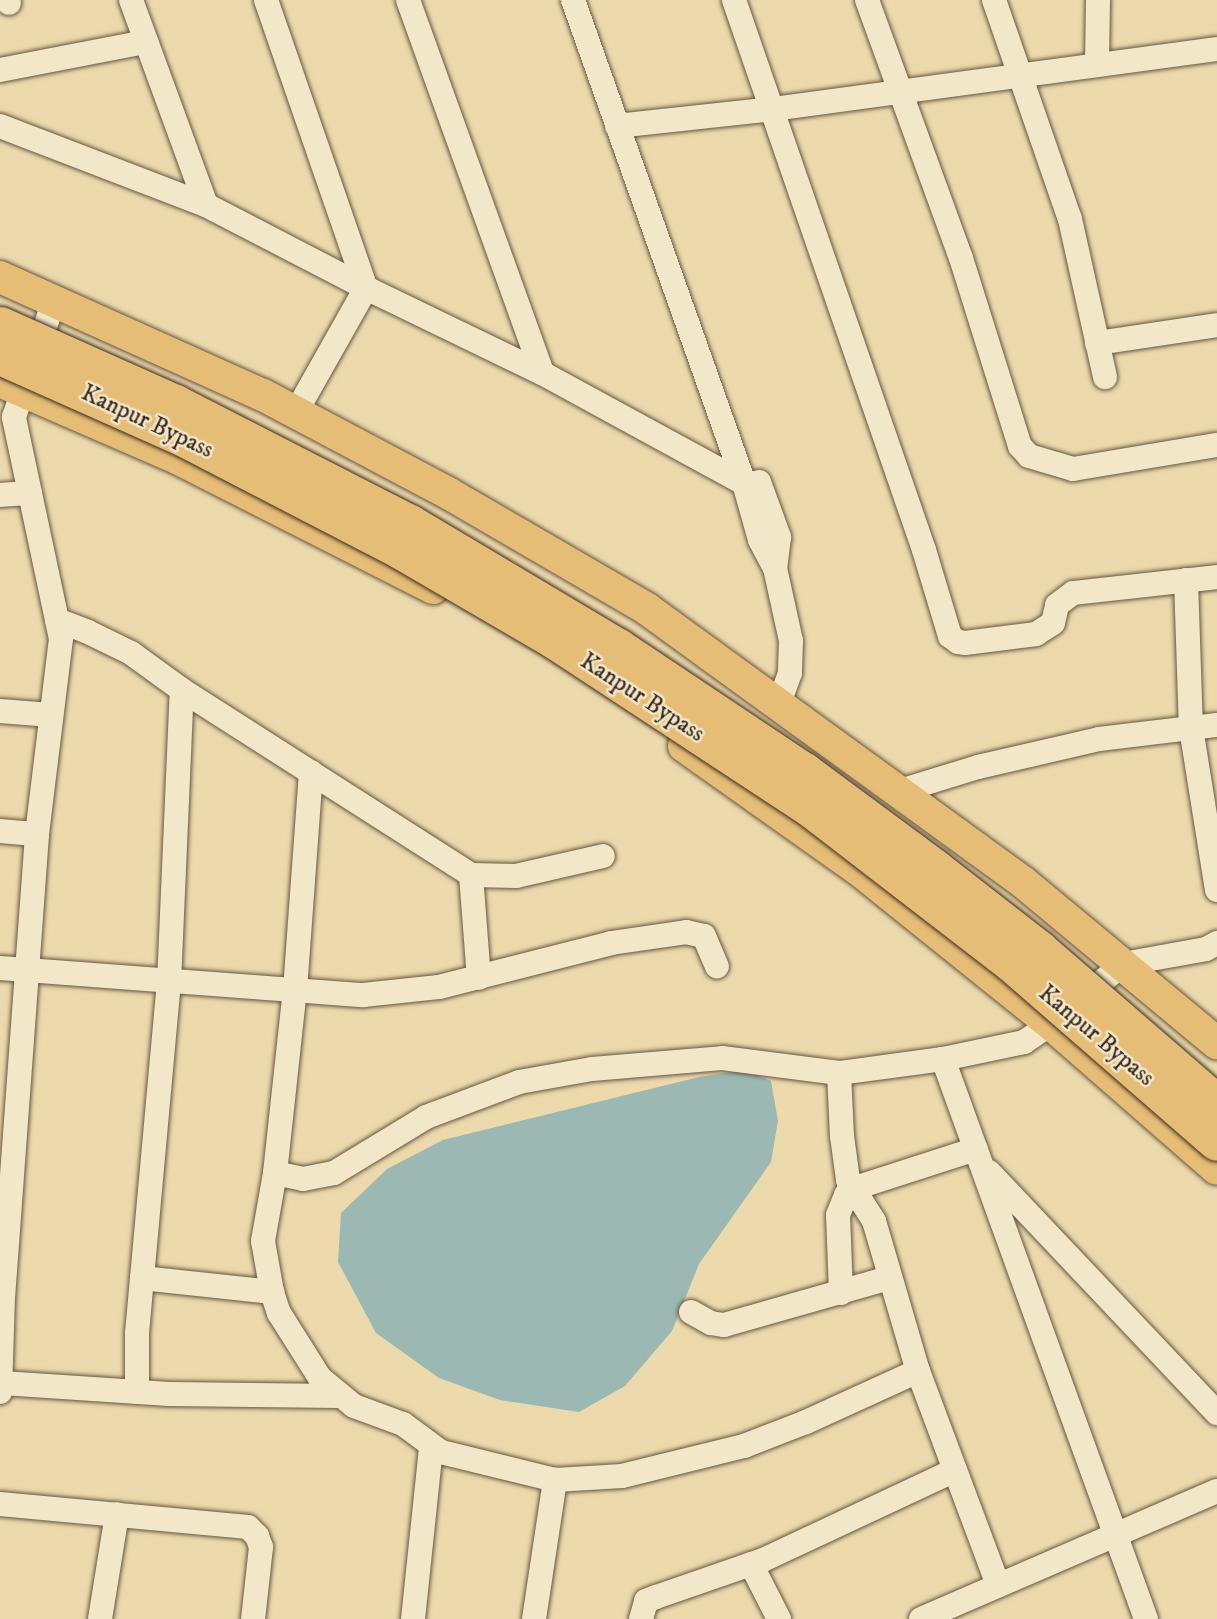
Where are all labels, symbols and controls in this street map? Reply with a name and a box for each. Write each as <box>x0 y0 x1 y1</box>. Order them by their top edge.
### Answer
street label: Kanpur Bypass <box>76 379 218 465</box>
street label: Kanpur Bypass <box>575 647 709 749</box>
street label: Kanpur Bypass <box>1032 979 1160 1093</box>

